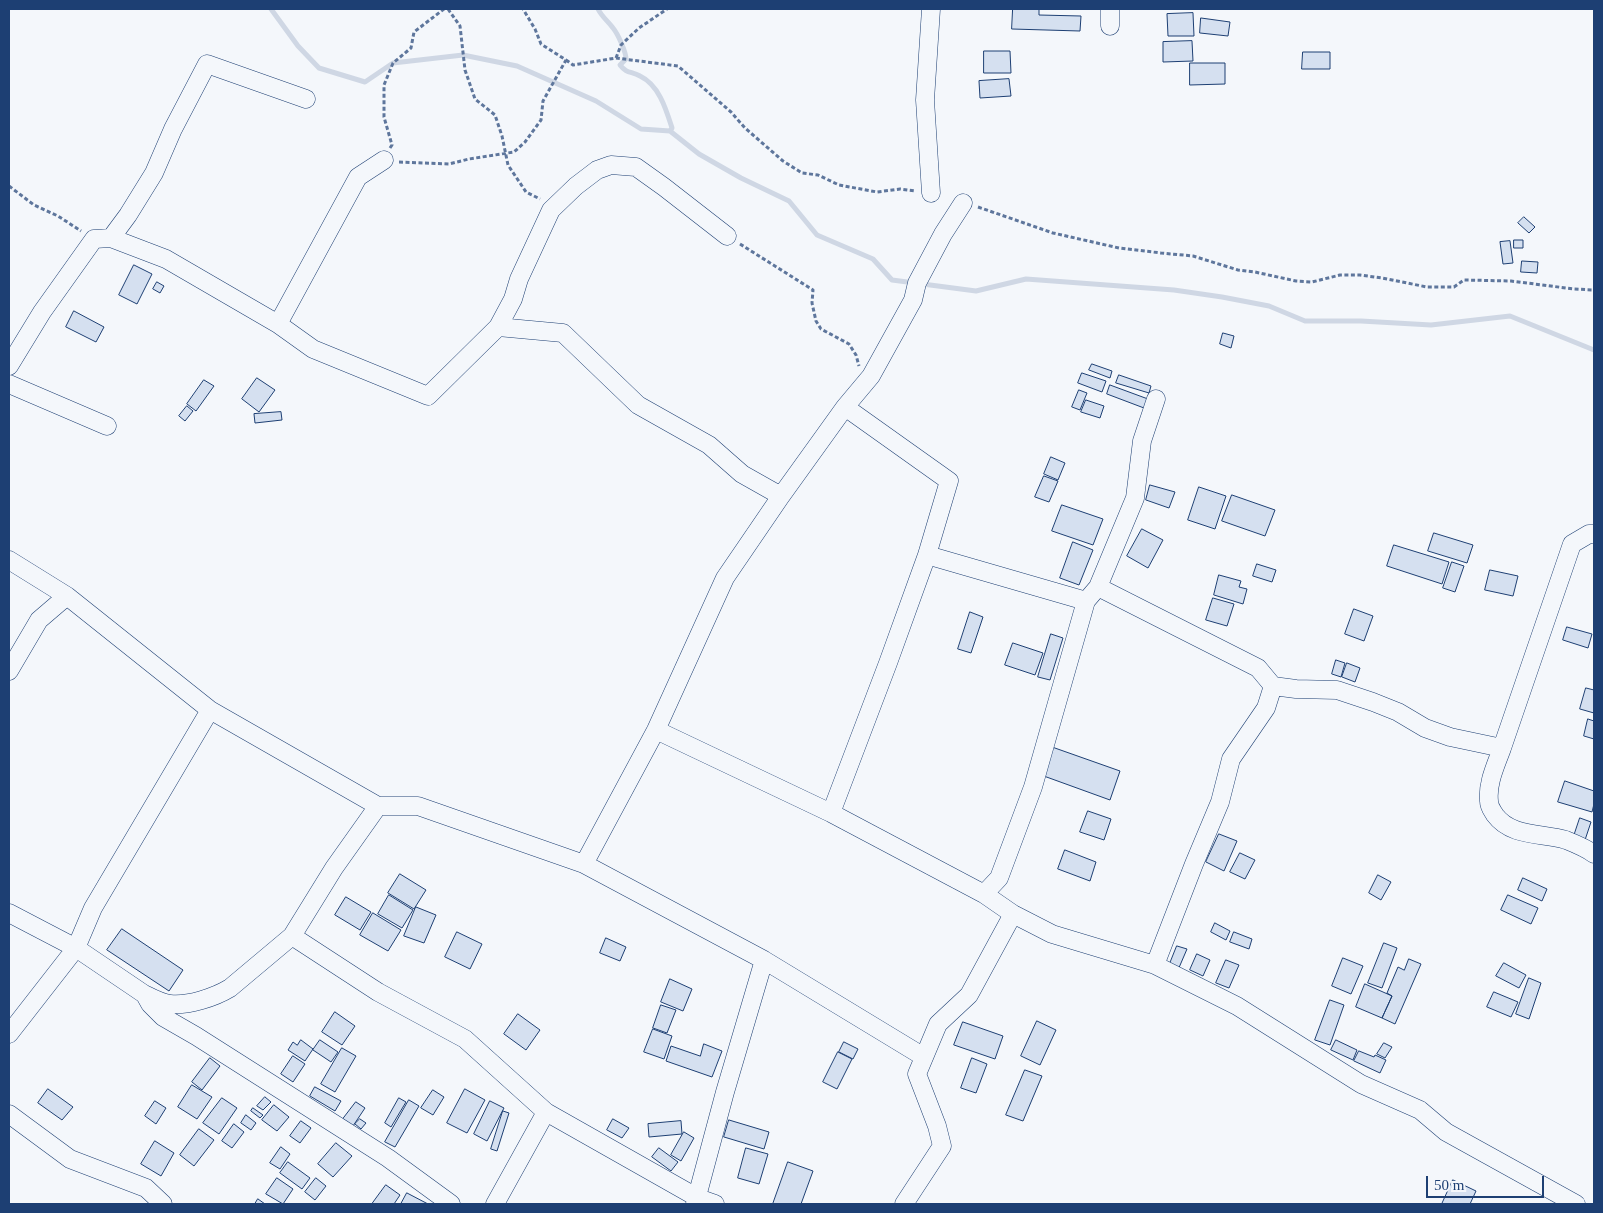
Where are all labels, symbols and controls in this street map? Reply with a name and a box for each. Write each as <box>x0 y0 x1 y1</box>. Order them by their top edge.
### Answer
scale bar <box>1428 1166 1546 1198</box>
text: 50 m <box>1434 1177 1464 1193</box>

